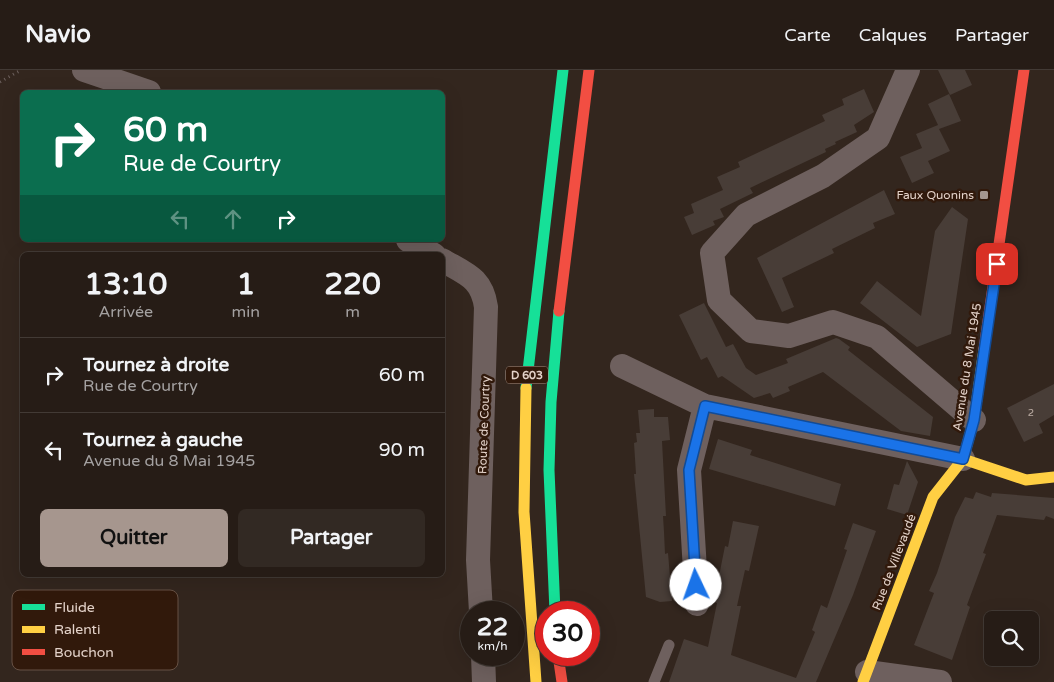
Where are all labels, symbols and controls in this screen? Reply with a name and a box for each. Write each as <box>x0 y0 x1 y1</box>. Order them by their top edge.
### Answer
text: Navio <box>25 20 91 49</box>
text: Carte <box>784 24 831 46</box>
text: Calques <box>859 24 927 46</box>
text: Partager <box>955 24 1029 46</box>
text: 60 m <box>123 109 208 151</box>
icon: right <box>40 110 105 175</box>
text: Rue de Courtry <box>123 151 281 177</box>
place label: Faux Quonins <box>897 188 974 202</box>
marker: Faux Quonins <box>978 189 990 201</box>
icon: left <box>166 205 194 233</box>
icon: ahead <box>219 205 247 233</box>
icon: right <box>272 205 300 233</box>
pin <box>976 243 1018 285</box>
icon: arrive <box>983 250 1011 278</box>
text: 13:10 <box>84 266 167 303</box>
text: 1 <box>236 266 255 303</box>
text: 220 <box>324 266 381 303</box>
text: Arrivée <box>99 302 153 322</box>
text: min <box>232 302 260 322</box>
text: m <box>345 302 360 322</box>
street label: Avenue du 8 Mai 1945 <box>950 302 984 432</box>
text: Tournez à droite <box>83 354 229 376</box>
icon: right <box>40 361 68 389</box>
text: 60 m <box>379 364 425 386</box>
road number: D 603 <box>506 366 548 384</box>
street label: Route de Courtry <box>475 375 493 474</box>
text: Rue de Courtry <box>83 376 198 396</box>
house number: 2 <box>1028 407 1034 419</box>
text: Tournez à gauche <box>83 429 243 451</box>
icon: left <box>40 436 68 464</box>
text: 90 m <box>379 439 425 461</box>
text: Avenue du 8 Mai 1945 <box>83 451 255 471</box>
button: Quitter <box>40 509 228 567</box>
button: Partager <box>238 509 425 567</box>
street label: Rue de Villevaudé <box>869 512 919 612</box>
position arrow <box>669 558 721 610</box>
legend <box>12 590 178 670</box>
text: Fluide <box>54 599 95 616</box>
speed limit sign: 30 <box>535 601 600 666</box>
map controls <box>984 611 1039 666</box>
button: search <box>984 611 1039 666</box>
text: 22 <box>477 612 508 642</box>
text: Ralenti <box>54 621 100 638</box>
text: km/h <box>477 639 508 653</box>
text: Bouchon <box>54 644 114 661</box>

